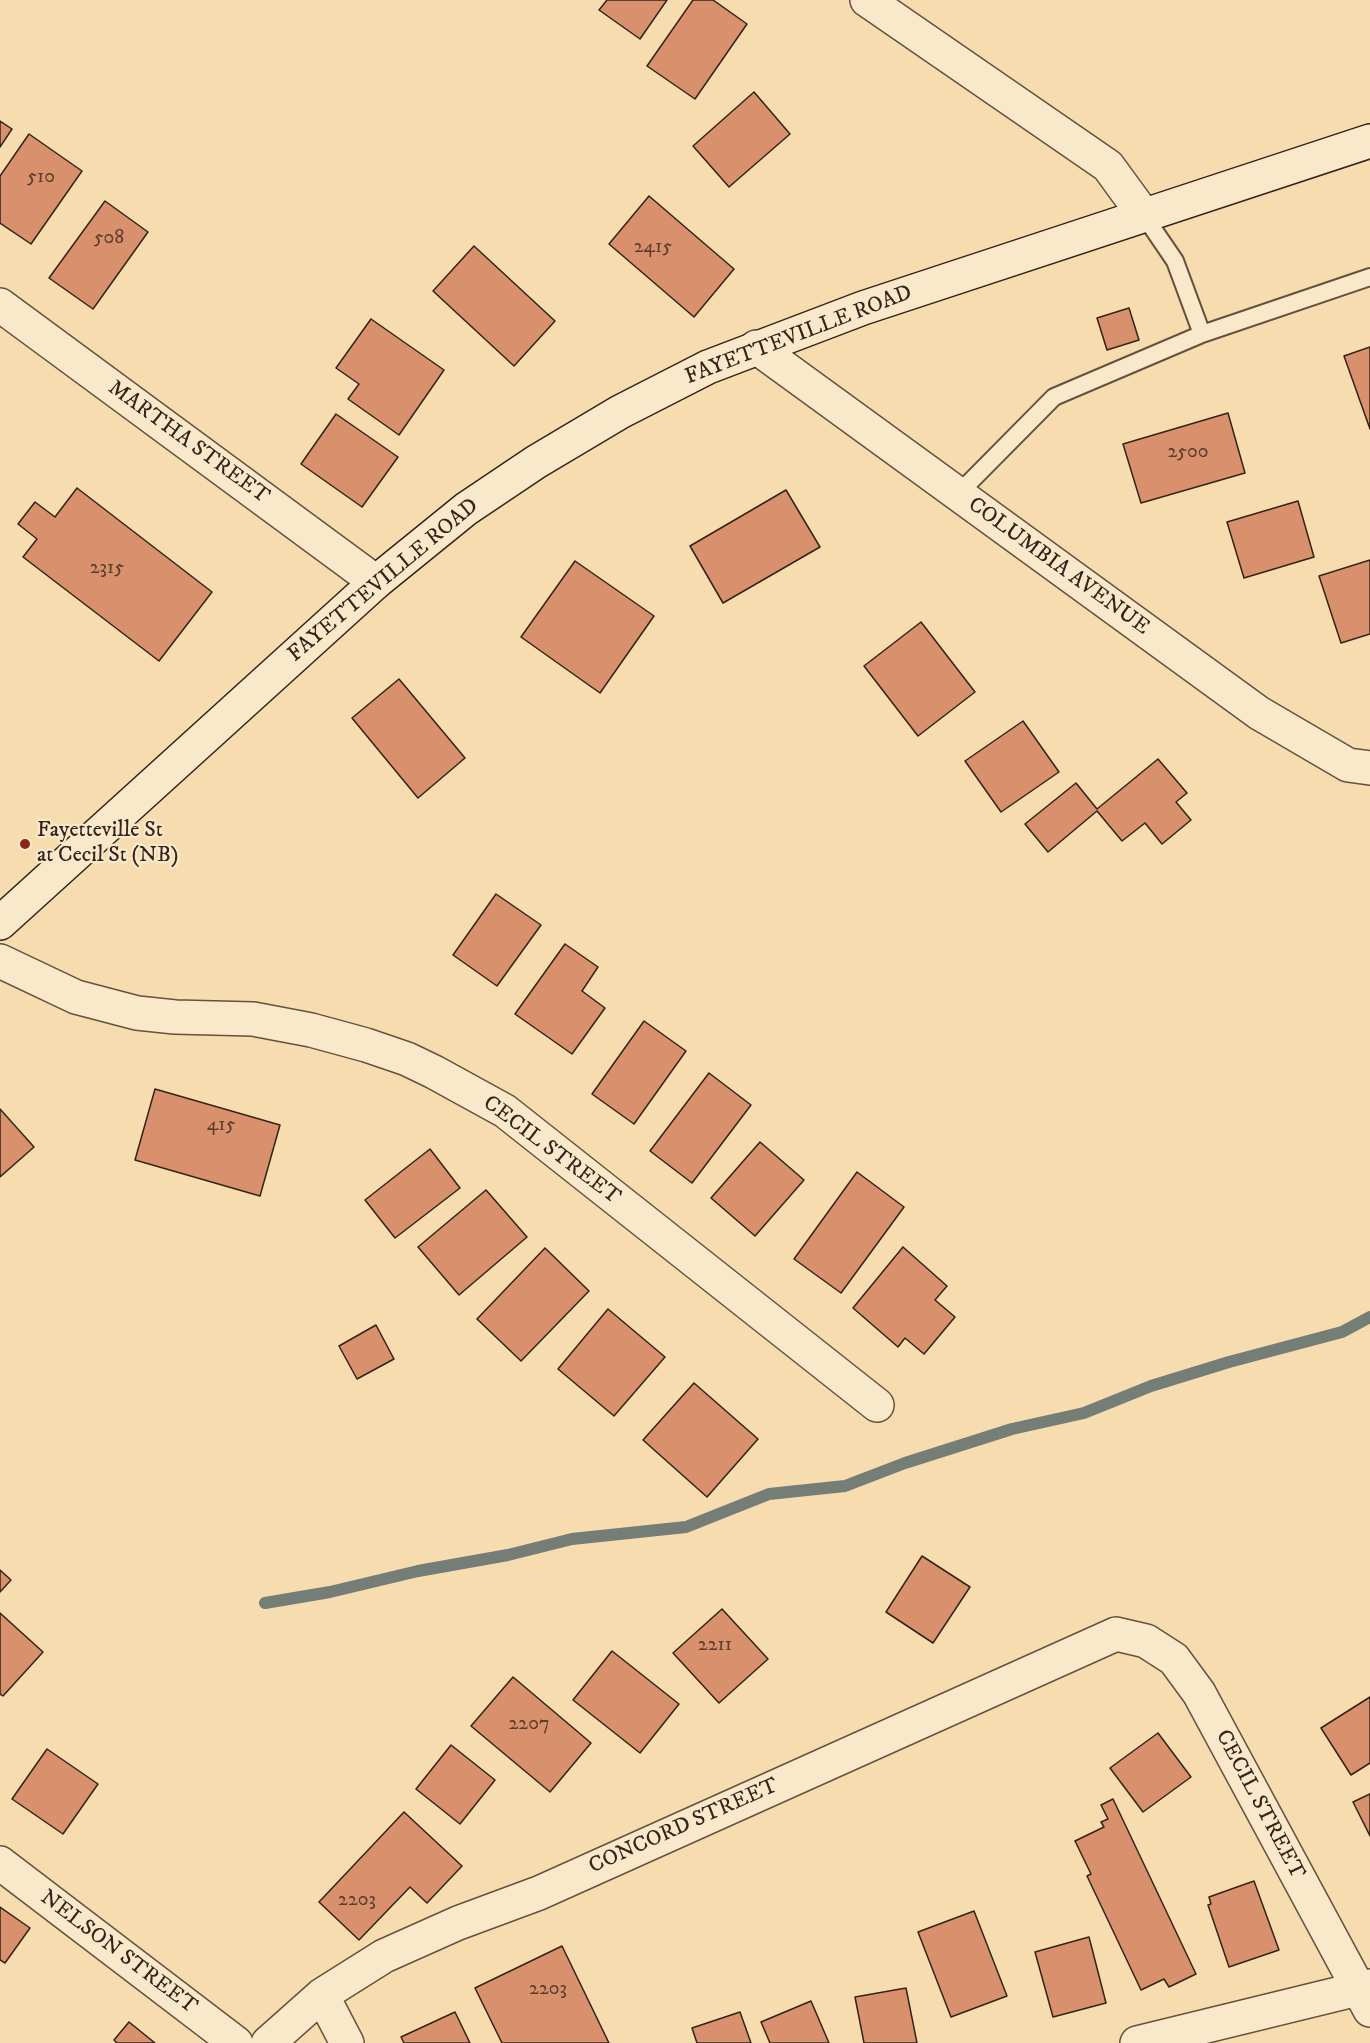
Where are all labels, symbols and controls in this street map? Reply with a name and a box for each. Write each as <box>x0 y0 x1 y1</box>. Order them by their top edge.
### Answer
house number: 510 <box>27 166 55 190</box>
house number: 508 <box>94 227 124 251</box>
house number: 2415 <box>634 236 672 260</box>
street label: FAYETTEVILLE ROAD <box>682 281 916 391</box>
street label: MARTHA STREET <box>102 376 274 510</box>
house number: 2500 <box>1167 441 1209 465</box>
street label: COLUMBIA AVENUE <box>962 492 1154 642</box>
street label: FAYETTEVILLE ROAD <box>283 493 485 669</box>
house number: 2315 <box>90 557 124 581</box>
place label: Fayetteville St at Cecil St (NB) <box>37 818 178 870</box>
marker: Fayetteville St at Cecil St (NB) <box>18 837 32 851</box>
street label: CECIL STREET <box>477 1091 625 1211</box>
house number: 415 <box>207 1114 235 1138</box>
house number: 2211 <box>698 1634 732 1658</box>
house number: 2207 <box>509 1713 549 1737</box>
street label: CECIL STREET <box>1209 1726 1309 1884</box>
street label: CONCORD STREET <box>585 1773 783 1881</box>
street label: NELSON STREET <box>34 1885 202 2021</box>
house number: 2203 <box>338 1889 376 1913</box>
house number: 2203 <box>529 1978 567 2002</box>

